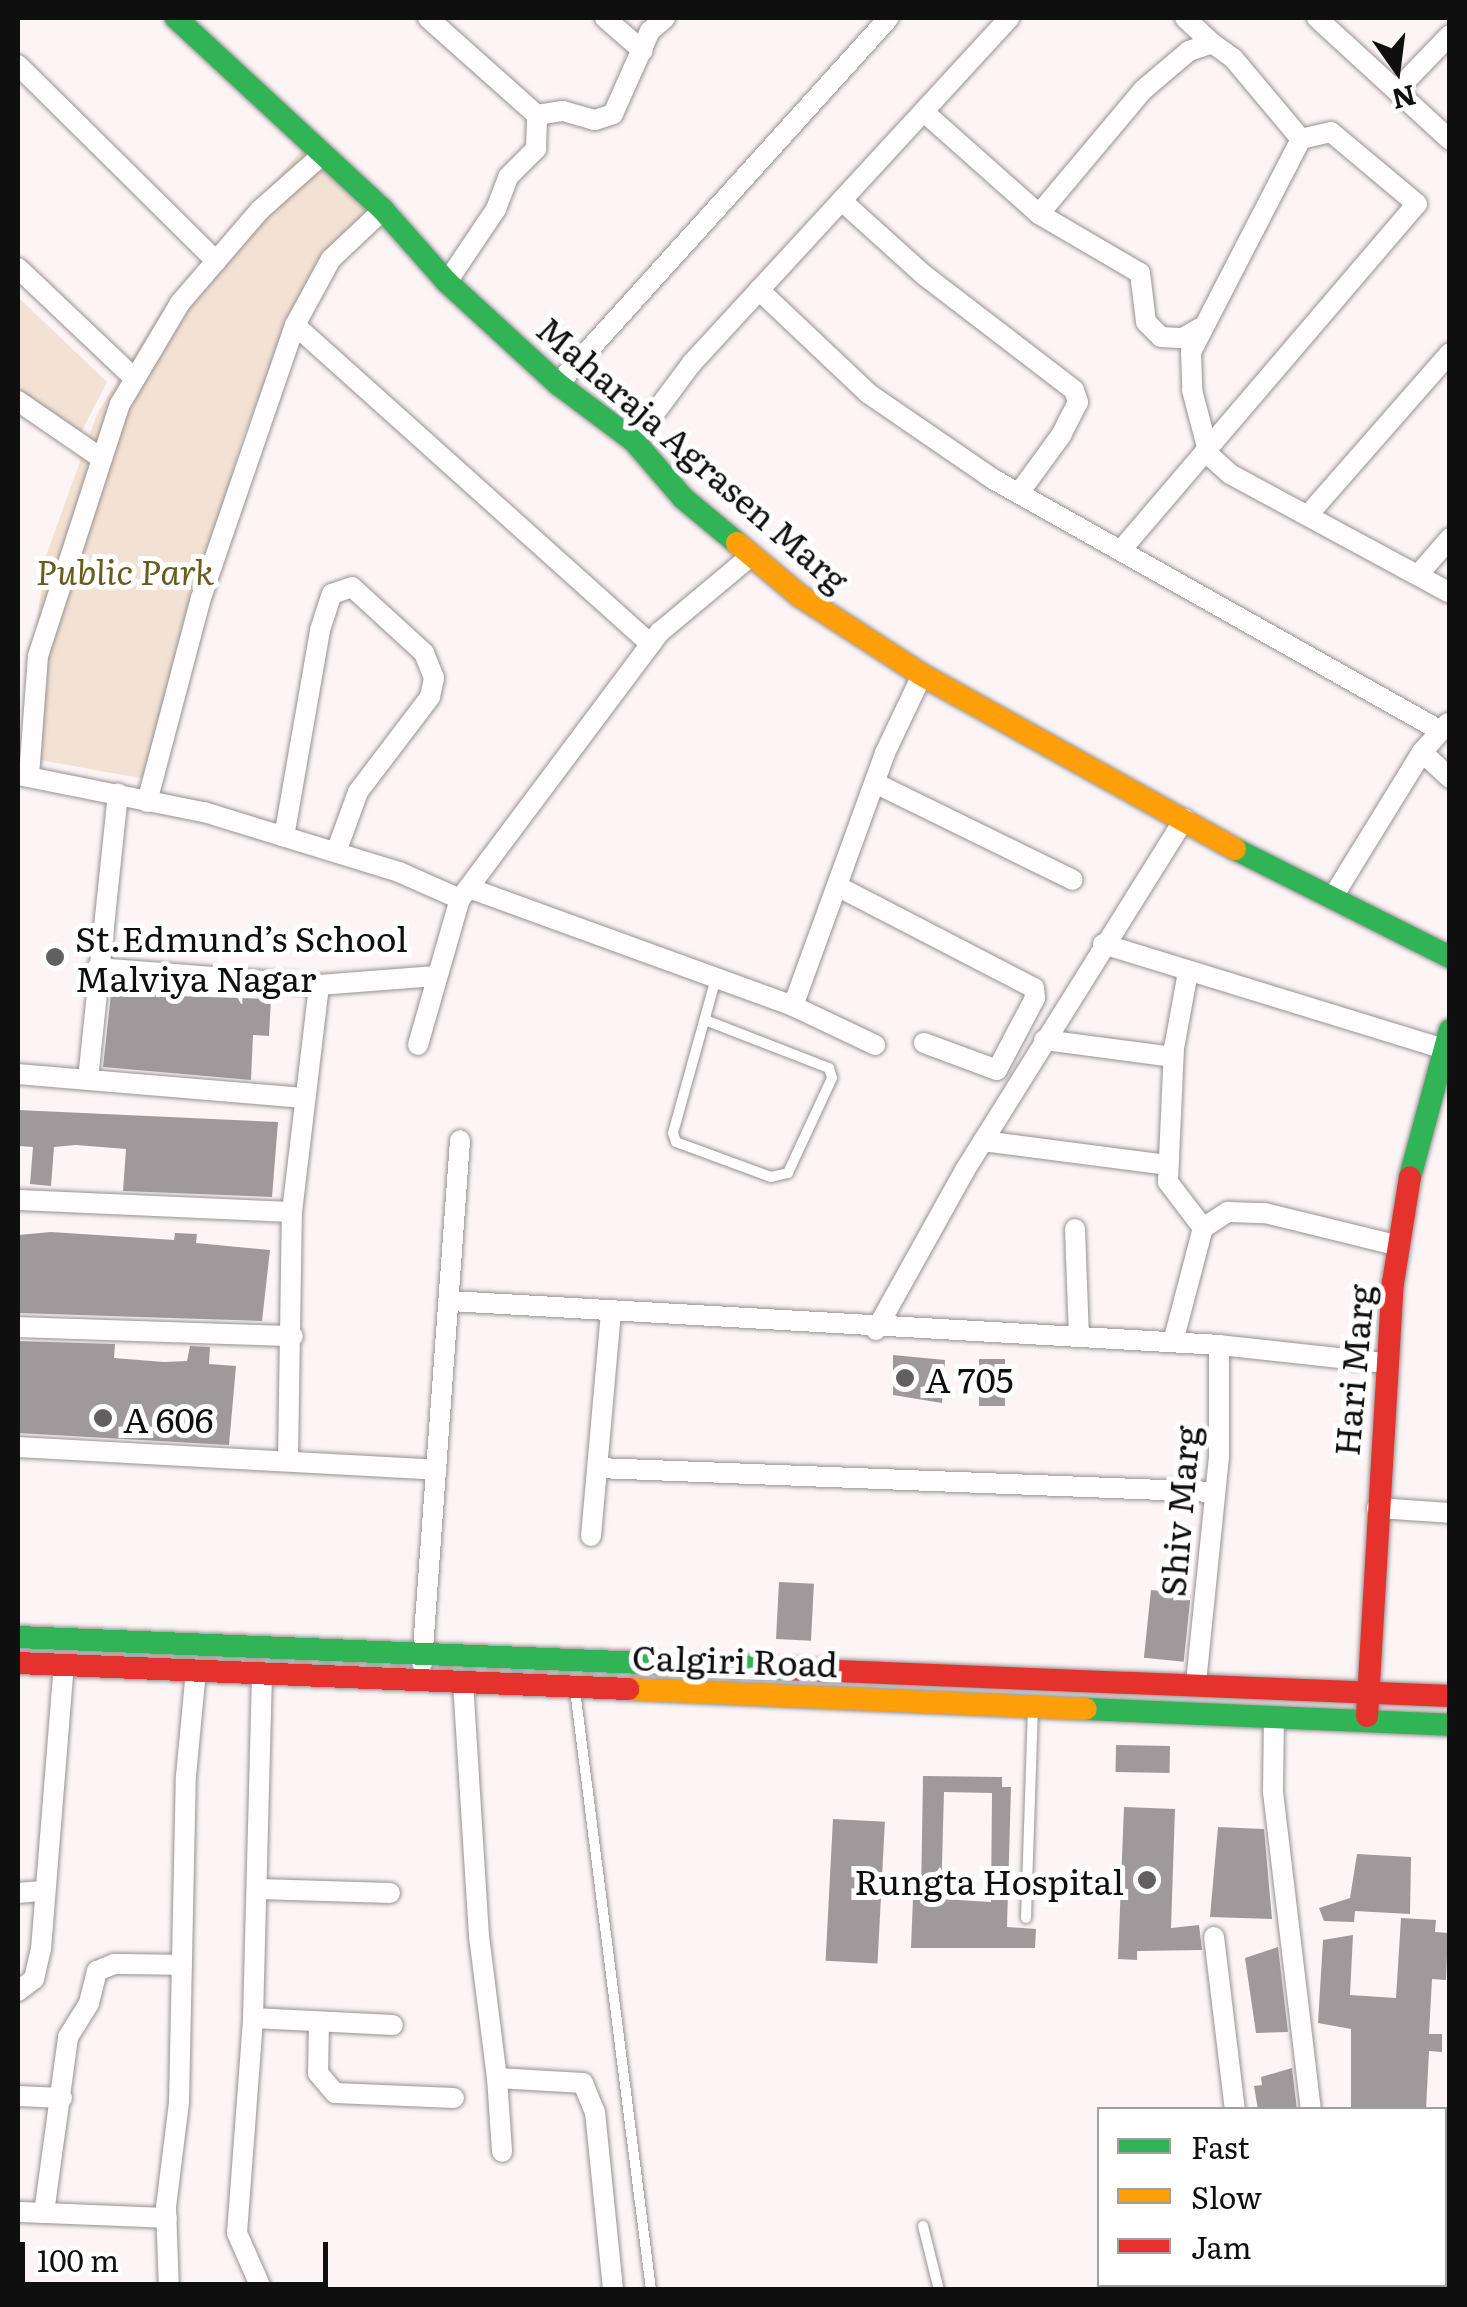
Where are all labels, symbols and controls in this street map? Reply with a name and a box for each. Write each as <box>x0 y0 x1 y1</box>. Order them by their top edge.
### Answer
north arrow <box>1347 20 1447 120</box>
text: N <box>1388 76 1421 122</box>
street label: Maharaja Agrasen Marg <box>530 306 858 600</box>
park label: Public Park <box>36 549 214 591</box>
place label: St.Edmund’s School Malviya Nagar <box>75 916 408 998</box>
marker: St.Edmund’s School Malviya Nagar <box>44 946 66 968</box>
street label: Hari Marg <box>1324 1282 1380 1458</box>
place label: A 705 <box>925 1357 1013 1399</box>
marker: A 705 <box>894 1367 916 1389</box>
place label: A 606 <box>123 1397 214 1439</box>
marker: A 606 <box>92 1407 114 1429</box>
street label: Shiv Marg <box>1150 1424 1206 1598</box>
street label: Calgiri Road <box>631 1634 839 1684</box>
place label: Rungta Hospital <box>854 1859 1124 1901</box>
marker: Rungta Hospital <box>1134 1867 1160 1893</box>
legend <box>1097 2107 1447 2287</box>
text: Fast <box>1191 2124 1250 2168</box>
text: Slow <box>1191 2174 1262 2218</box>
scale bar <box>25 2222 332 2284</box>
text: Jam <box>1191 2224 1251 2268</box>
text: 100 m <box>37 2237 119 2281</box>

